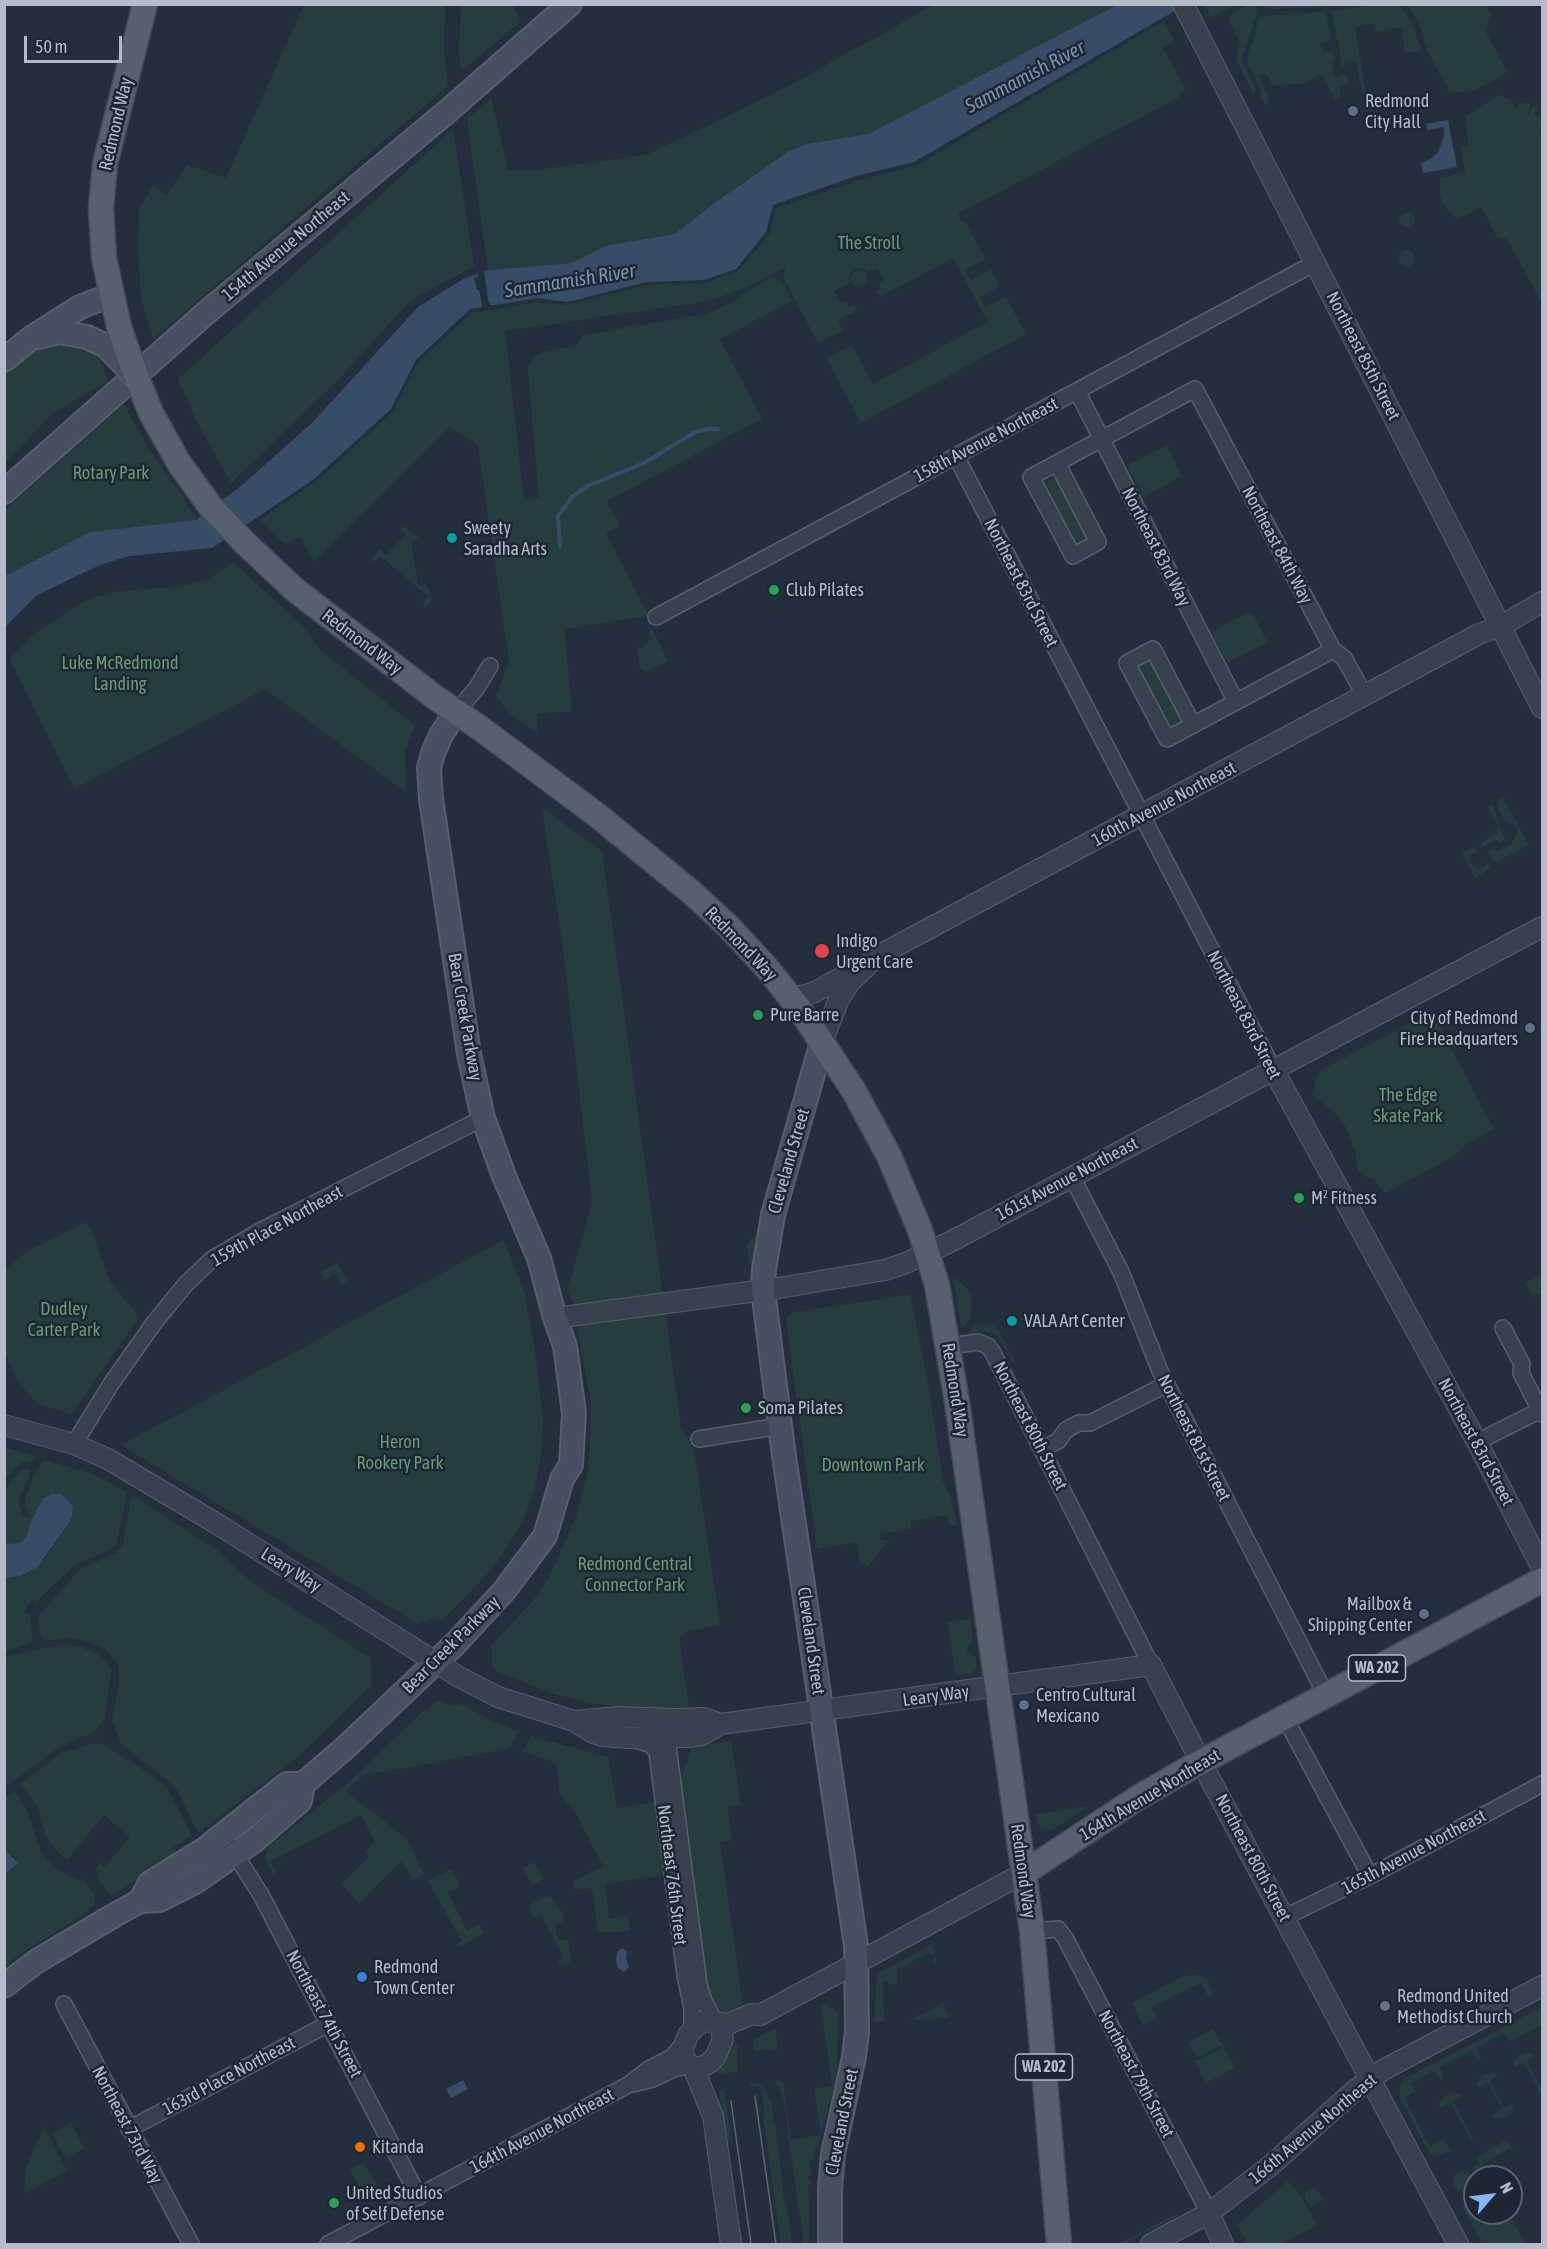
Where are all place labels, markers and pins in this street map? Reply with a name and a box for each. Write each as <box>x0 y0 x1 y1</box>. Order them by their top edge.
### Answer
place label: Redmond City Hall <box>1365 90 1429 132</box>
marker: Redmond City Hall <box>1346 104 1360 118</box>
place label: Sweety Saradha Arts <box>464 517 547 560</box>
marker: Sweety Saradha Arts <box>445 531 459 545</box>
place label: Club Pilates <box>786 579 864 601</box>
marker: Club Pilates <box>767 583 781 597</box>
place label: Indigo Urgent Care <box>836 930 913 972</box>
marker: Indigo Urgent Care <box>813 942 831 960</box>
place label: Pure Barre <box>770 1004 839 1026</box>
place label: City of Redmond Fire Headquarters <box>1400 1007 1518 1050</box>
marker: Pure Barre <box>751 1008 765 1022</box>
marker: City of Redmond Fire Headquarters <box>1523 1021 1537 1035</box>
place label: M² Fitness <box>1311 1187 1377 1209</box>
marker: M² Fitness <box>1292 1191 1306 1205</box>
place label: VALA Art Center <box>1024 1310 1125 1332</box>
marker: VALA Art Center <box>1005 1314 1019 1328</box>
place label: Soma Pilates <box>758 1397 843 1419</box>
marker: Soma Pilates <box>739 1401 753 1415</box>
place label: Mailbox & Shipping Center <box>1308 1593 1412 1636</box>
marker: Mailbox & Shipping Center <box>1417 1607 1431 1621</box>
place label: Centro Cultural Mexicano <box>1036 1684 1136 1726</box>
marker: Centro Cultural Mexicano <box>1017 1698 1031 1712</box>
place label: Redmond Town Center <box>374 1956 455 1998</box>
marker: Redmond Town Center <box>355 1970 369 1984</box>
place label: Redmond United Methodist Church <box>1397 1985 1513 2028</box>
marker: Redmond United Methodist Church <box>1378 1999 1392 2013</box>
place label: Kitanda <box>372 2136 424 2158</box>
marker: Kitanda <box>353 2140 367 2154</box>
place label: United Studios of Self Defense <box>346 2182 444 2224</box>
marker: United Studios of Self Defense <box>327 2196 341 2210</box>

